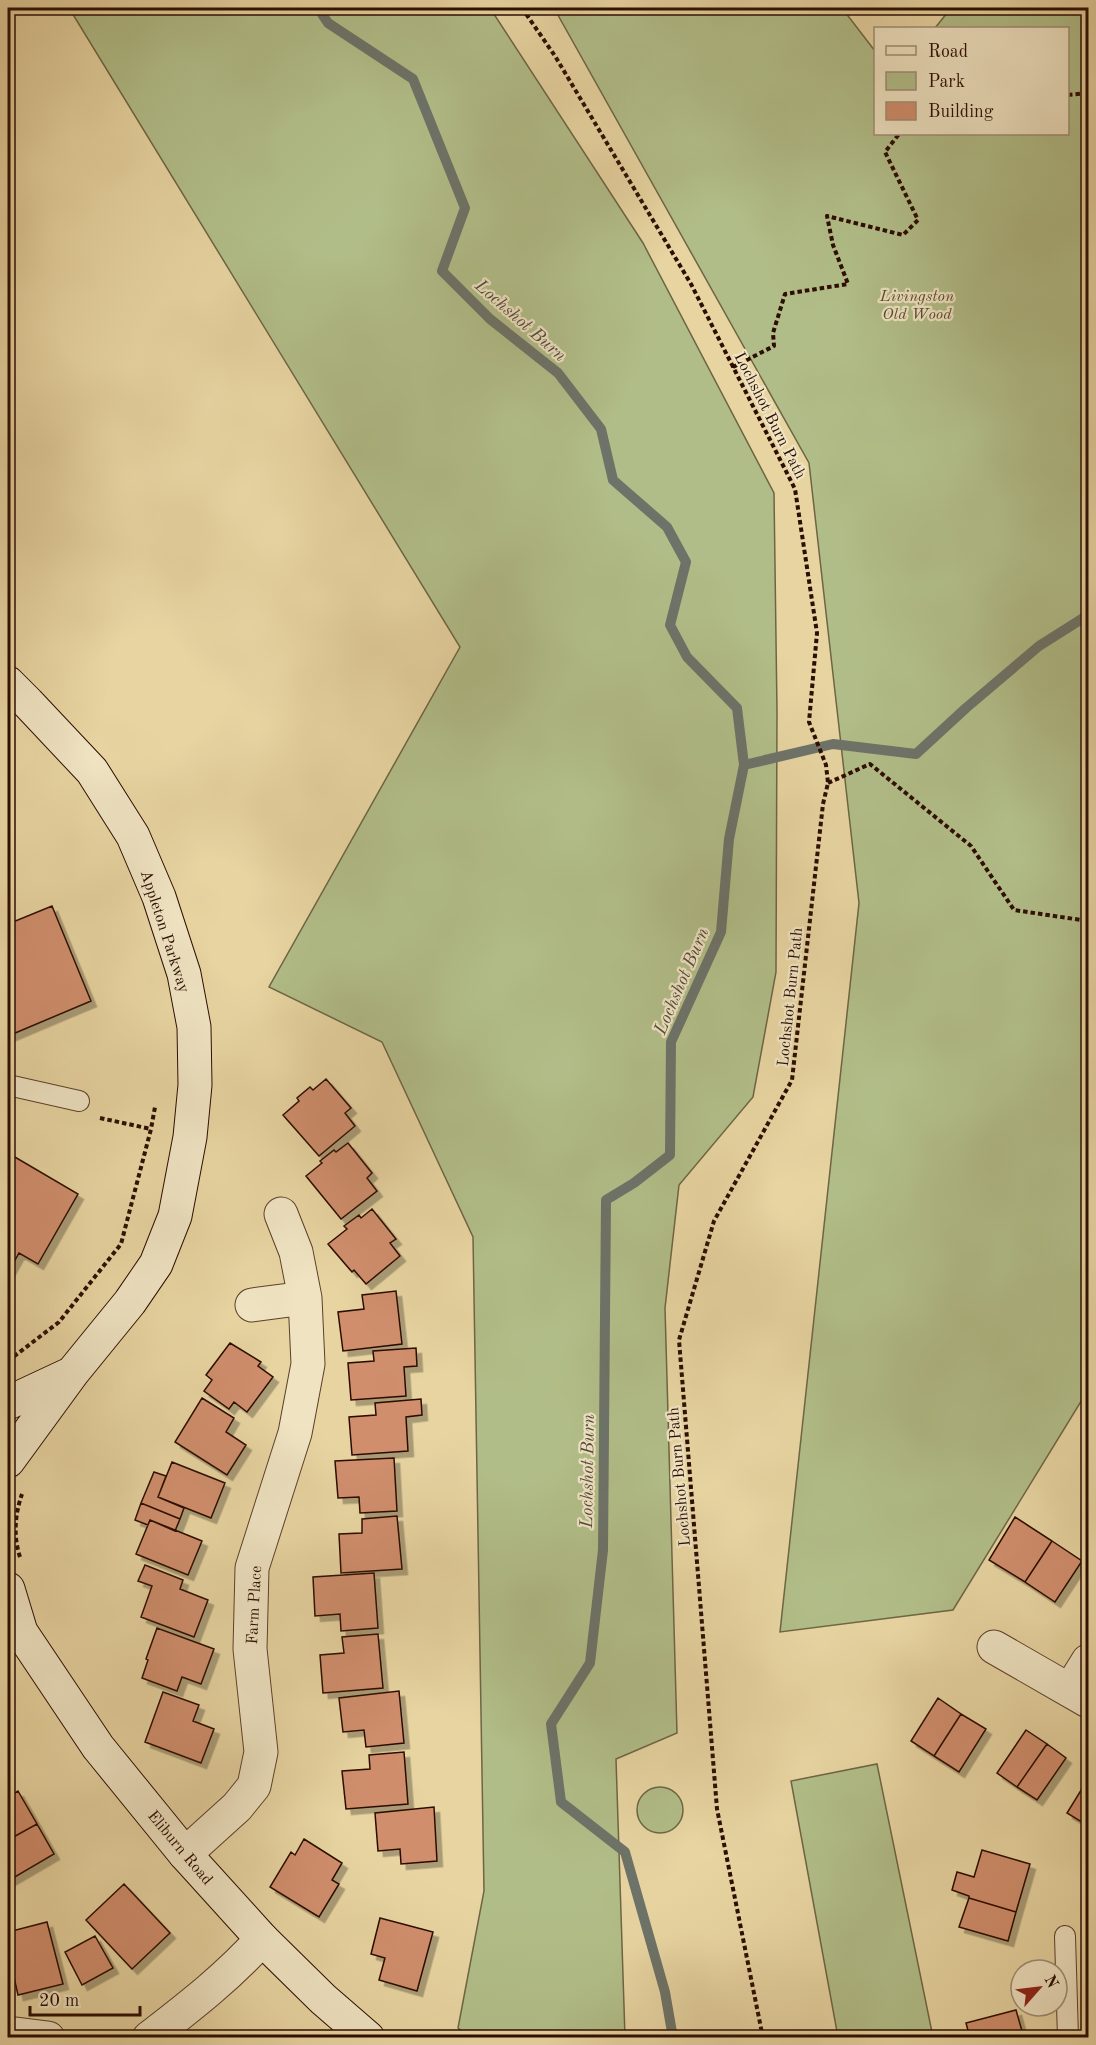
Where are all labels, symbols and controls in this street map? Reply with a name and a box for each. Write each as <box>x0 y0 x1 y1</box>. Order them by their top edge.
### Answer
legend <box>874 27 1069 135</box>
text: Road <box>928 43 968 61</box>
text: Park <box>928 73 965 91</box>
text: Building <box>928 103 994 121</box>
water label: Lochshot Burn <box>471 276 569 365</box>
park label: Livingston Old Wood <box>879 289 954 323</box>
street label: Lochshot Burn Path <box>730 350 808 482</box>
street label: Appleton Parkway <box>137 868 192 996</box>
water label: Lochshot Burn <box>651 925 712 1038</box>
street label: Lochshot Burn Path <box>776 927 806 1067</box>
street label: Lochshot Burn Path <box>666 1406 694 1547</box>
water label: Lochshot Burn <box>578 1414 598 1529</box>
street label: Farm Place <box>245 1565 265 1645</box>
street label: Eliburn Road <box>144 1808 215 1889</box>
north arrow <box>1009 1958 1069 2018</box>
text: N <box>1041 1973 1061 1992</box>
scale bar <box>30 1979 140 2017</box>
text: 20 m <box>39 1992 79 2010</box>

